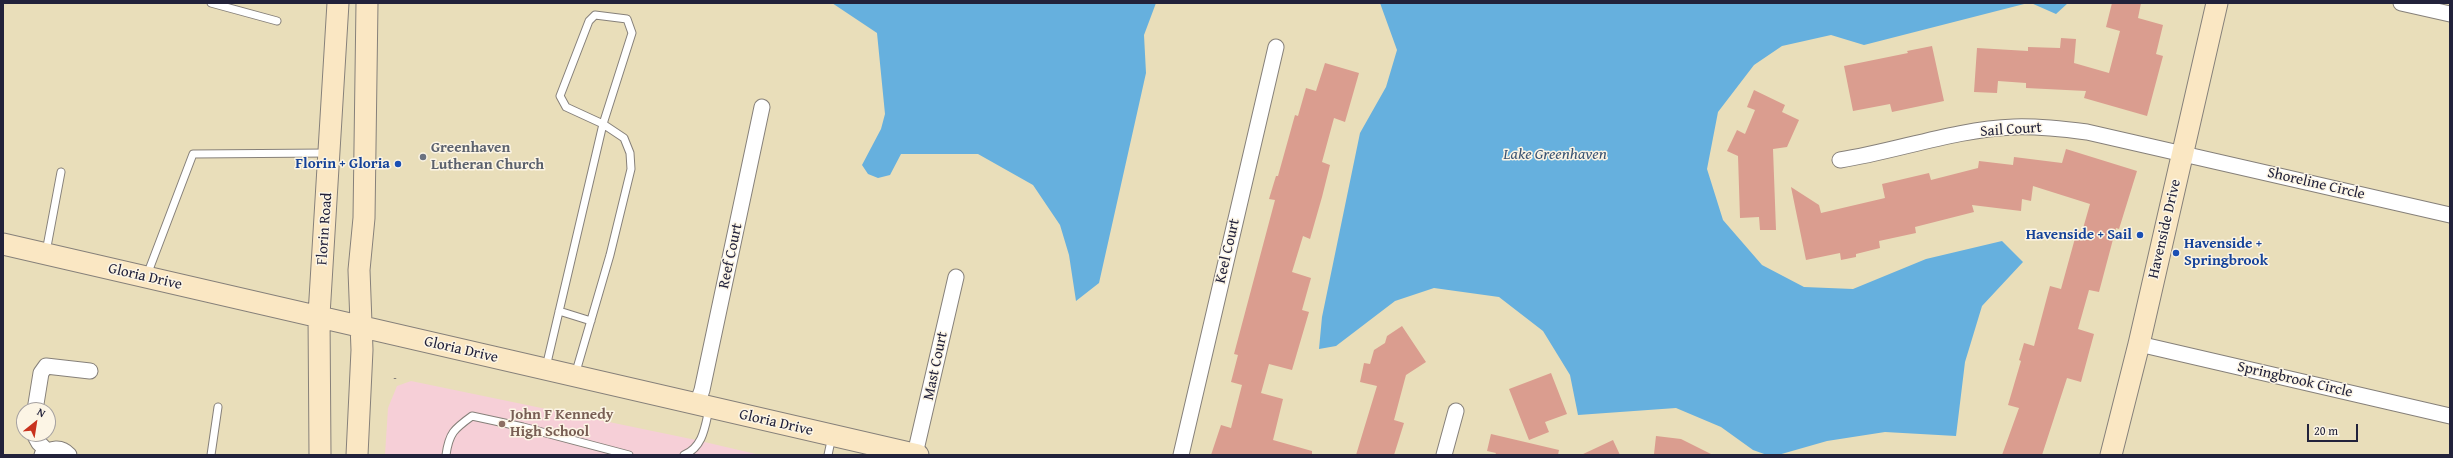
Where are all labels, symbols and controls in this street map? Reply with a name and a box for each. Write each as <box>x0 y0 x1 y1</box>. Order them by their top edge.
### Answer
street label: Sail Court <box>1980 119 2042 141</box>
place label: Greenhaven Lutheran Church <box>431 139 544 174</box>
water label: Lake Greenhaven <box>1503 145 1607 165</box>
marker: Greenhaven Lutheran Church <box>418 152 428 162</box>
place label: Florin + Gloria <box>295 155 390 173</box>
marker: Florin + Gloria <box>393 159 403 169</box>
street label: Shoreline Circle <box>2265 164 2367 204</box>
street label: Havenside Drive <box>2145 177 2185 281</box>
street label: Florin Road <box>313 192 337 266</box>
street label: Keel Court <box>1212 217 1244 285</box>
street label: Reef Court <box>715 222 747 290</box>
place label: Havenside + Sail <box>2026 226 2132 244</box>
marker: Havenside + Sail <box>2135 230 2145 240</box>
place label: Havenside + Springbrook <box>2184 235 2268 270</box>
marker: Havenside + Springbrook <box>2171 248 2181 258</box>
street label: Gloria Drive <box>106 260 184 294</box>
street label: Mast Court <box>920 330 952 402</box>
street label: Gloria Drive <box>422 333 500 367</box>
street label: Springbrook Circle <box>2236 358 2354 402</box>
north arrow <box>16 402 56 442</box>
text: N <box>34 404 49 421</box>
place label: John F Kennedy High School <box>510 406 613 441</box>
street label: Gloria Drive <box>737 406 815 440</box>
scale bar <box>2309 416 2360 442</box>
marker: John F Kennedy High School <box>497 419 507 429</box>
text: 20 m <box>2314 422 2338 439</box>

